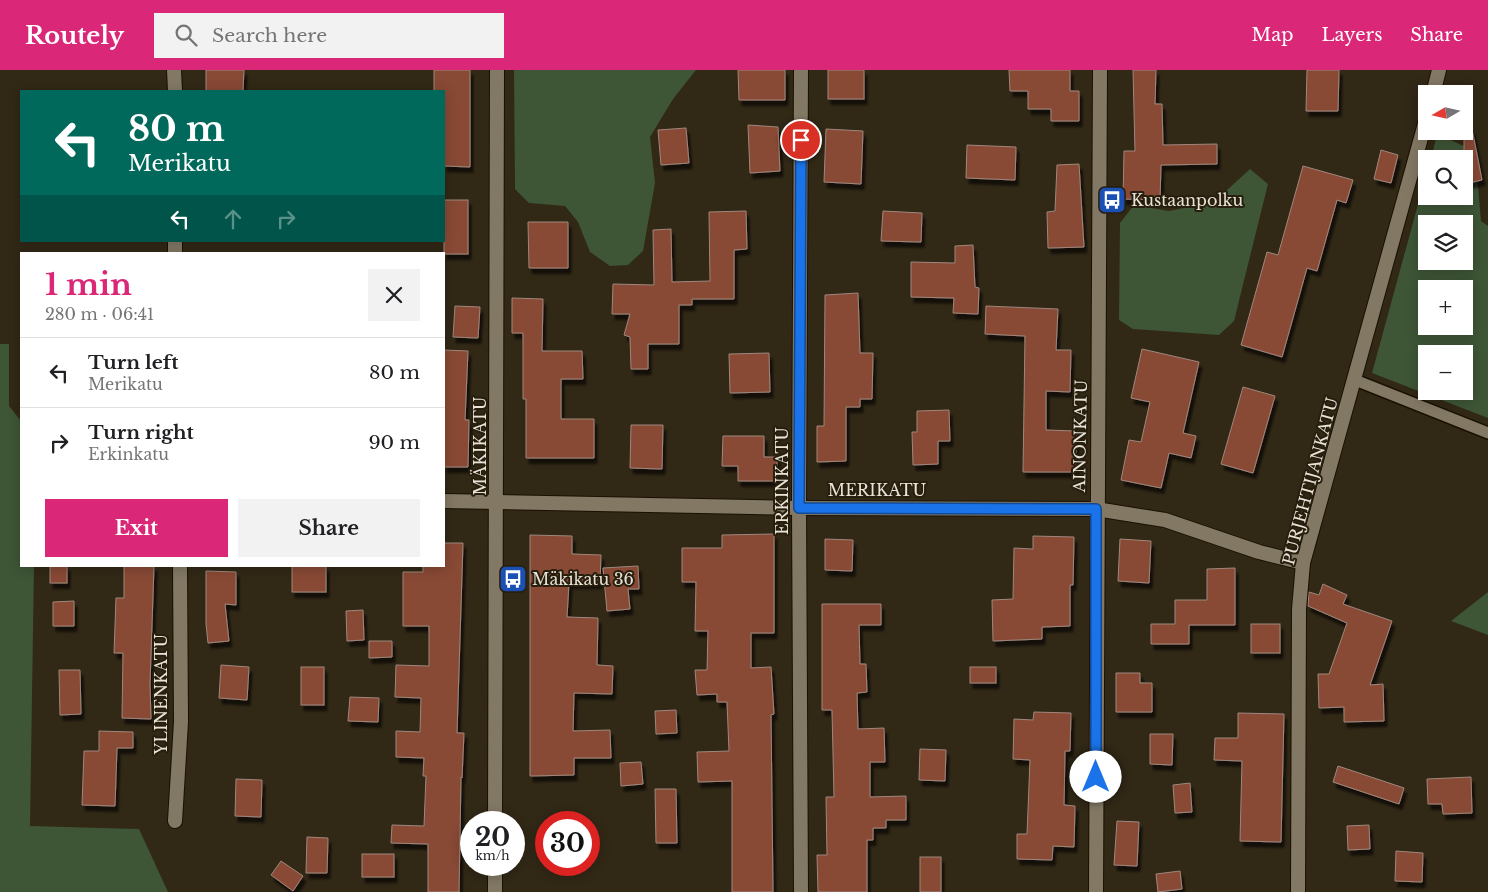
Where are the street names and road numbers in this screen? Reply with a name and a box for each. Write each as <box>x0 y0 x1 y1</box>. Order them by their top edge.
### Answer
street label: AINONKATU <box>1069 379 1091 494</box>
street label: PURJEHTIJANKATU <box>1278 395 1342 567</box>
street label: MÄKIKATU <box>470 396 490 496</box>
street label: ERKINKATU <box>772 427 792 535</box>
street label: MERIKATU <box>828 480 927 500</box>
street label: YLINENKATU <box>151 633 171 755</box>

